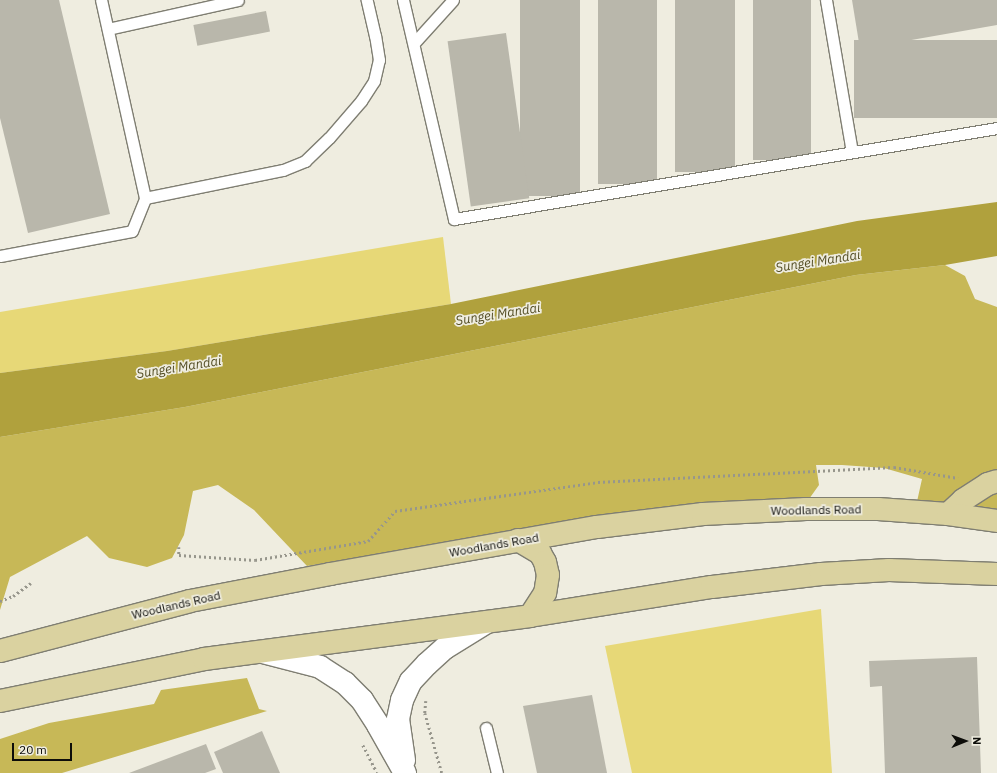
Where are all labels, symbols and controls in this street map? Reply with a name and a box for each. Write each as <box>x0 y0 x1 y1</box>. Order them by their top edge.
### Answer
water label: Sungei Mandai <box>775 248 861 276</box>
water label: Sungei Mandai <box>455 301 541 329</box>
water label: Sungei Mandai <box>136 354 222 382</box>
street label: Woodlands Road <box>771 502 861 518</box>
street label: Woodlands Road <box>448 530 540 560</box>
street label: Woodlands Road <box>130 588 222 622</box>
north arrow <box>945 721 985 761</box>
scale bar <box>14 735 74 761</box>
text: N <box>970 737 984 745</box>
text: 20 m <box>19 742 47 757</box>

